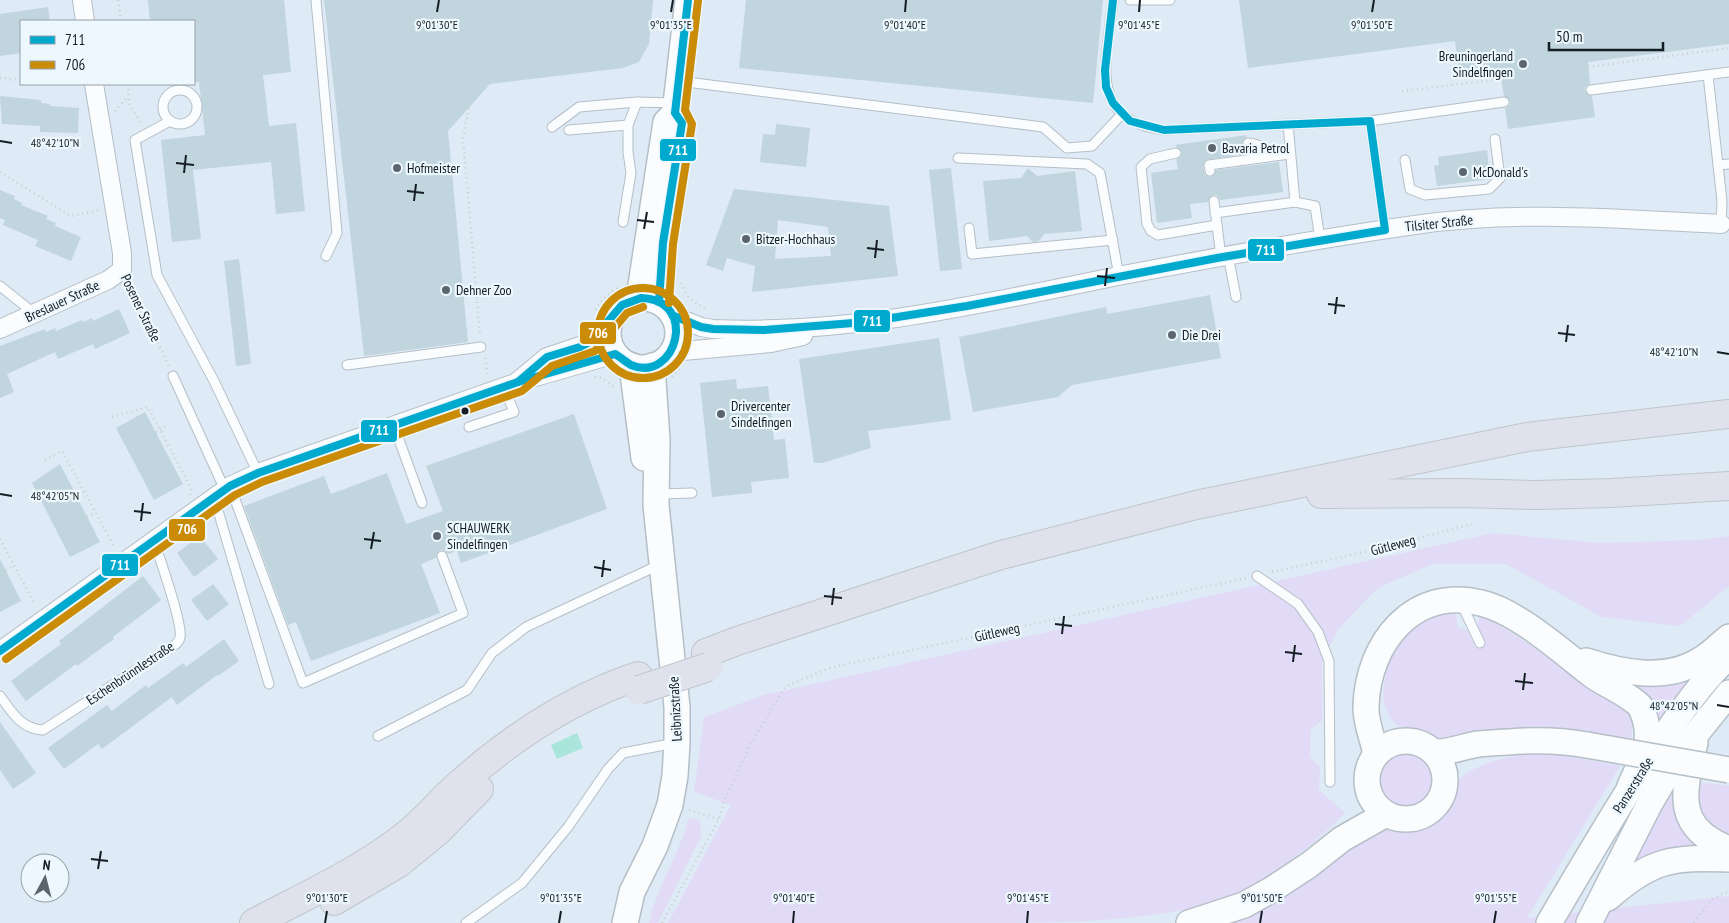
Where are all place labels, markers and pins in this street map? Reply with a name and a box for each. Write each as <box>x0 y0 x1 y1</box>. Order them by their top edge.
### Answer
place label: Breuningerland Sindelfingen <box>1439 47 1513 81</box>
marker: Breuningerland Sindelfingen <box>1517 58 1529 70</box>
place label: Bavaria Petrol <box>1222 139 1290 157</box>
marker: Bavaria Petrol <box>1206 142 1218 154</box>
place label: Hofmeister <box>407 159 460 177</box>
marker: Hofmeister <box>391 162 403 174</box>
place label: McDonald's <box>1473 163 1528 181</box>
marker: McDonald's <box>1457 166 1469 178</box>
place label: Bitzer-Hochhaus <box>756 230 836 248</box>
marker: Bitzer-Hochhaus <box>740 233 752 245</box>
place label: Dehner Zoo <box>456 281 512 299</box>
marker: Dehner Zoo <box>440 284 452 296</box>
place label: Die Drei <box>1182 326 1221 344</box>
marker: Die Drei <box>1166 329 1178 341</box>
place label: Drivercenter Sindelfingen <box>731 397 792 431</box>
unlabelled marker <box>460 406 470 416</box>
marker: Drivercenter Sindelfingen <box>715 408 727 420</box>
place label: SCHAUWERK Sindelfingen <box>447 519 510 553</box>
marker: SCHAUWERK Sindelfingen <box>431 530 443 542</box>

